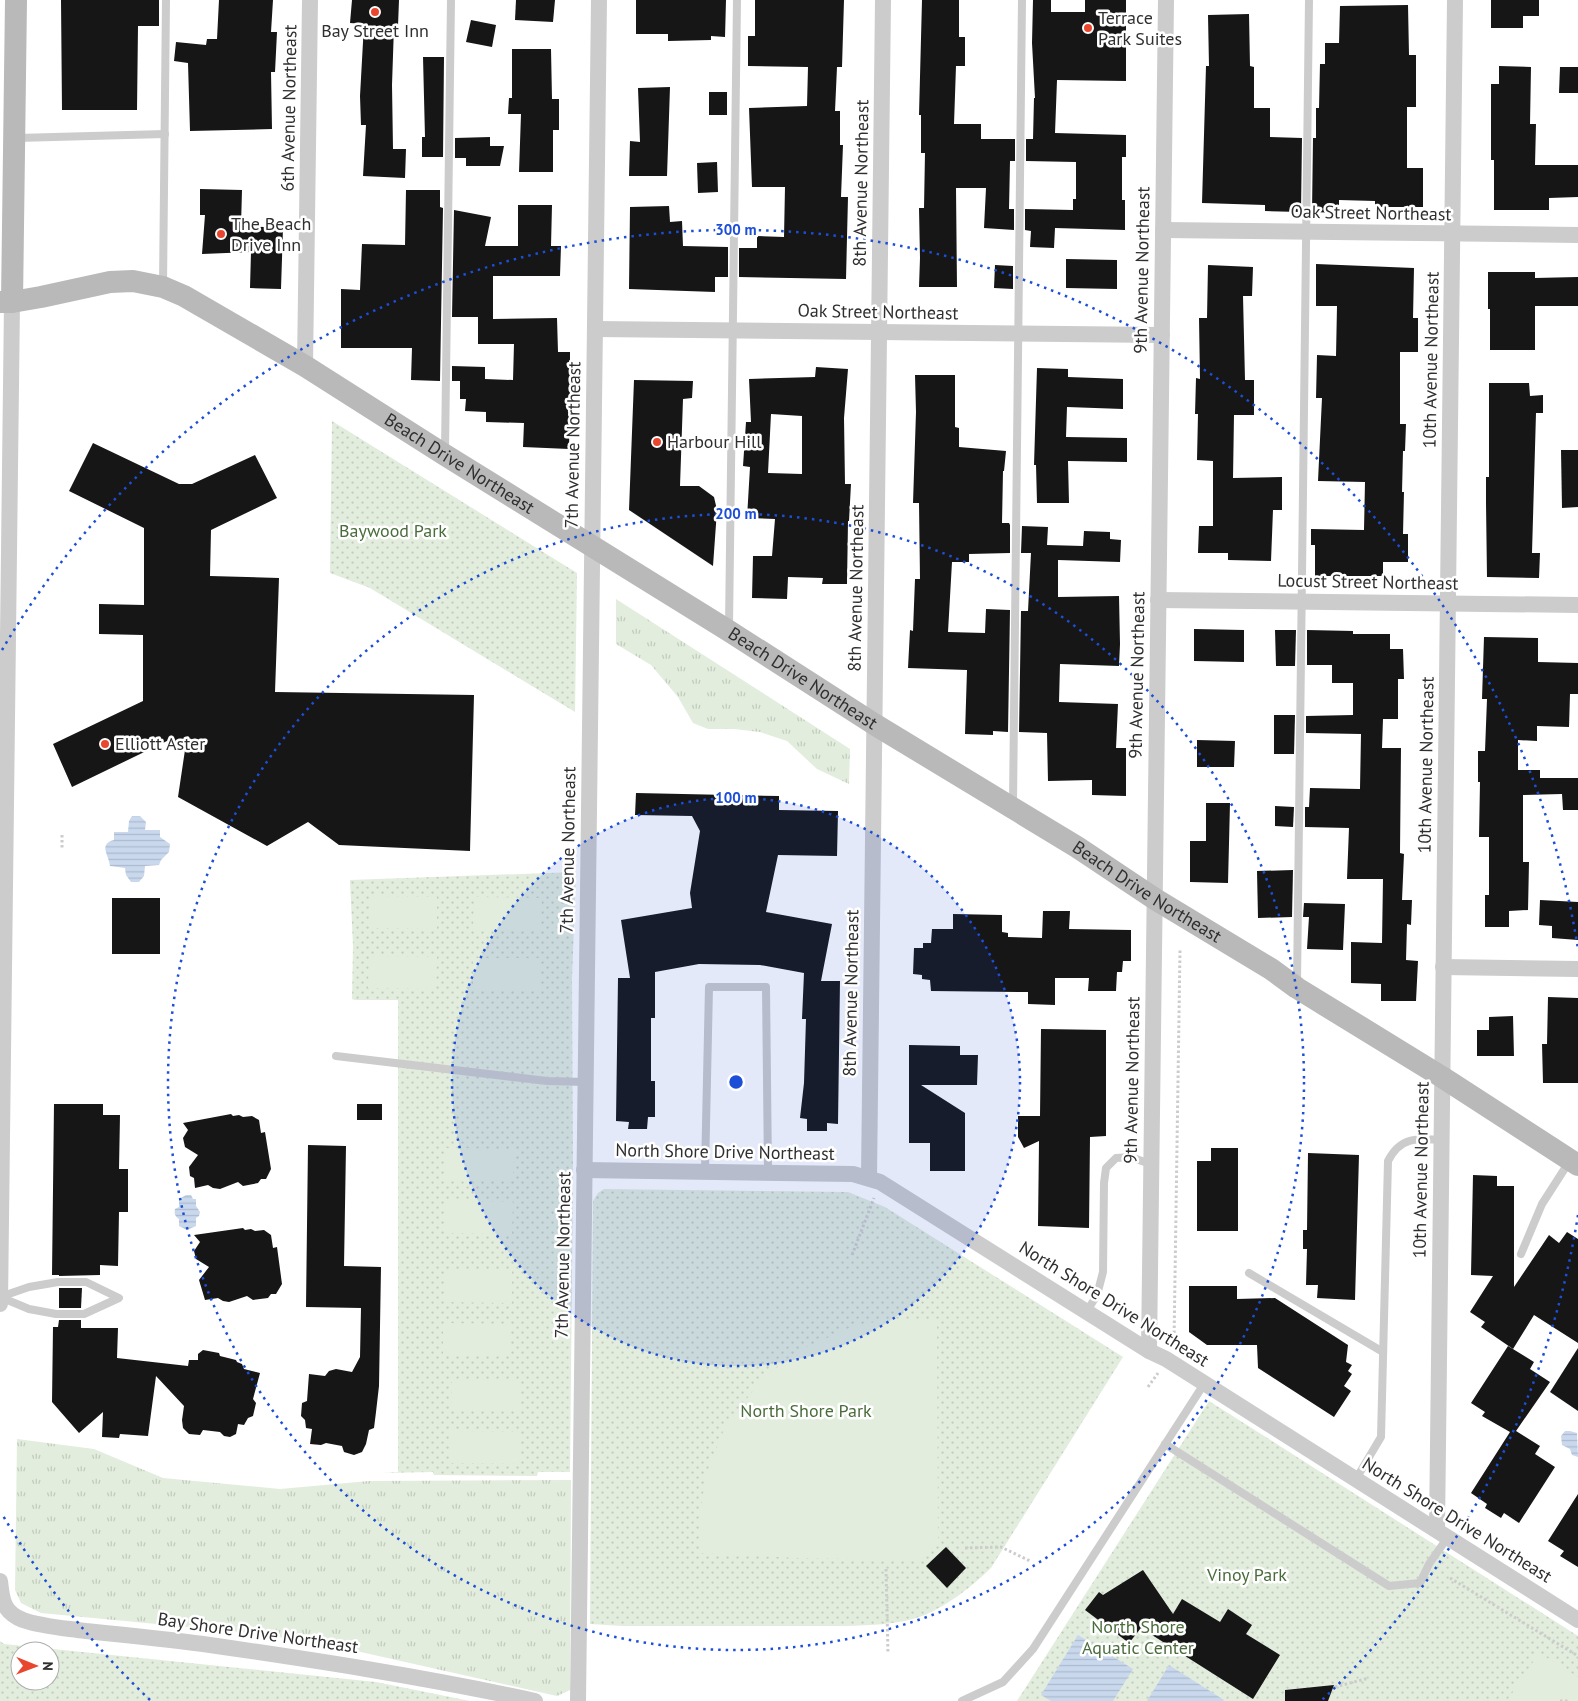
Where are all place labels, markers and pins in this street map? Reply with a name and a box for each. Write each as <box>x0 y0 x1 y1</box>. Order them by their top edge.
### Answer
marker: Bay Street Inn <box>369 6 381 18</box>
place label: Terrace Park Suites <box>1098 6 1182 50</box>
place label: Bay Street Inn <box>321 19 429 42</box>
marker: Terrace Park Suites <box>1082 22 1094 34</box>
place label: The Beach Drive Inn <box>231 212 311 256</box>
marker: The Beach Drive Inn <box>215 228 227 240</box>
place label: Harbour Hill <box>667 430 762 453</box>
marker: Harbour Hill <box>651 436 663 448</box>
place label: Elliott Aster <box>115 732 205 755</box>
marker: Elliott Aster <box>99 738 111 750</box>
centre of rings <box>727 1073 745 1091</box>

